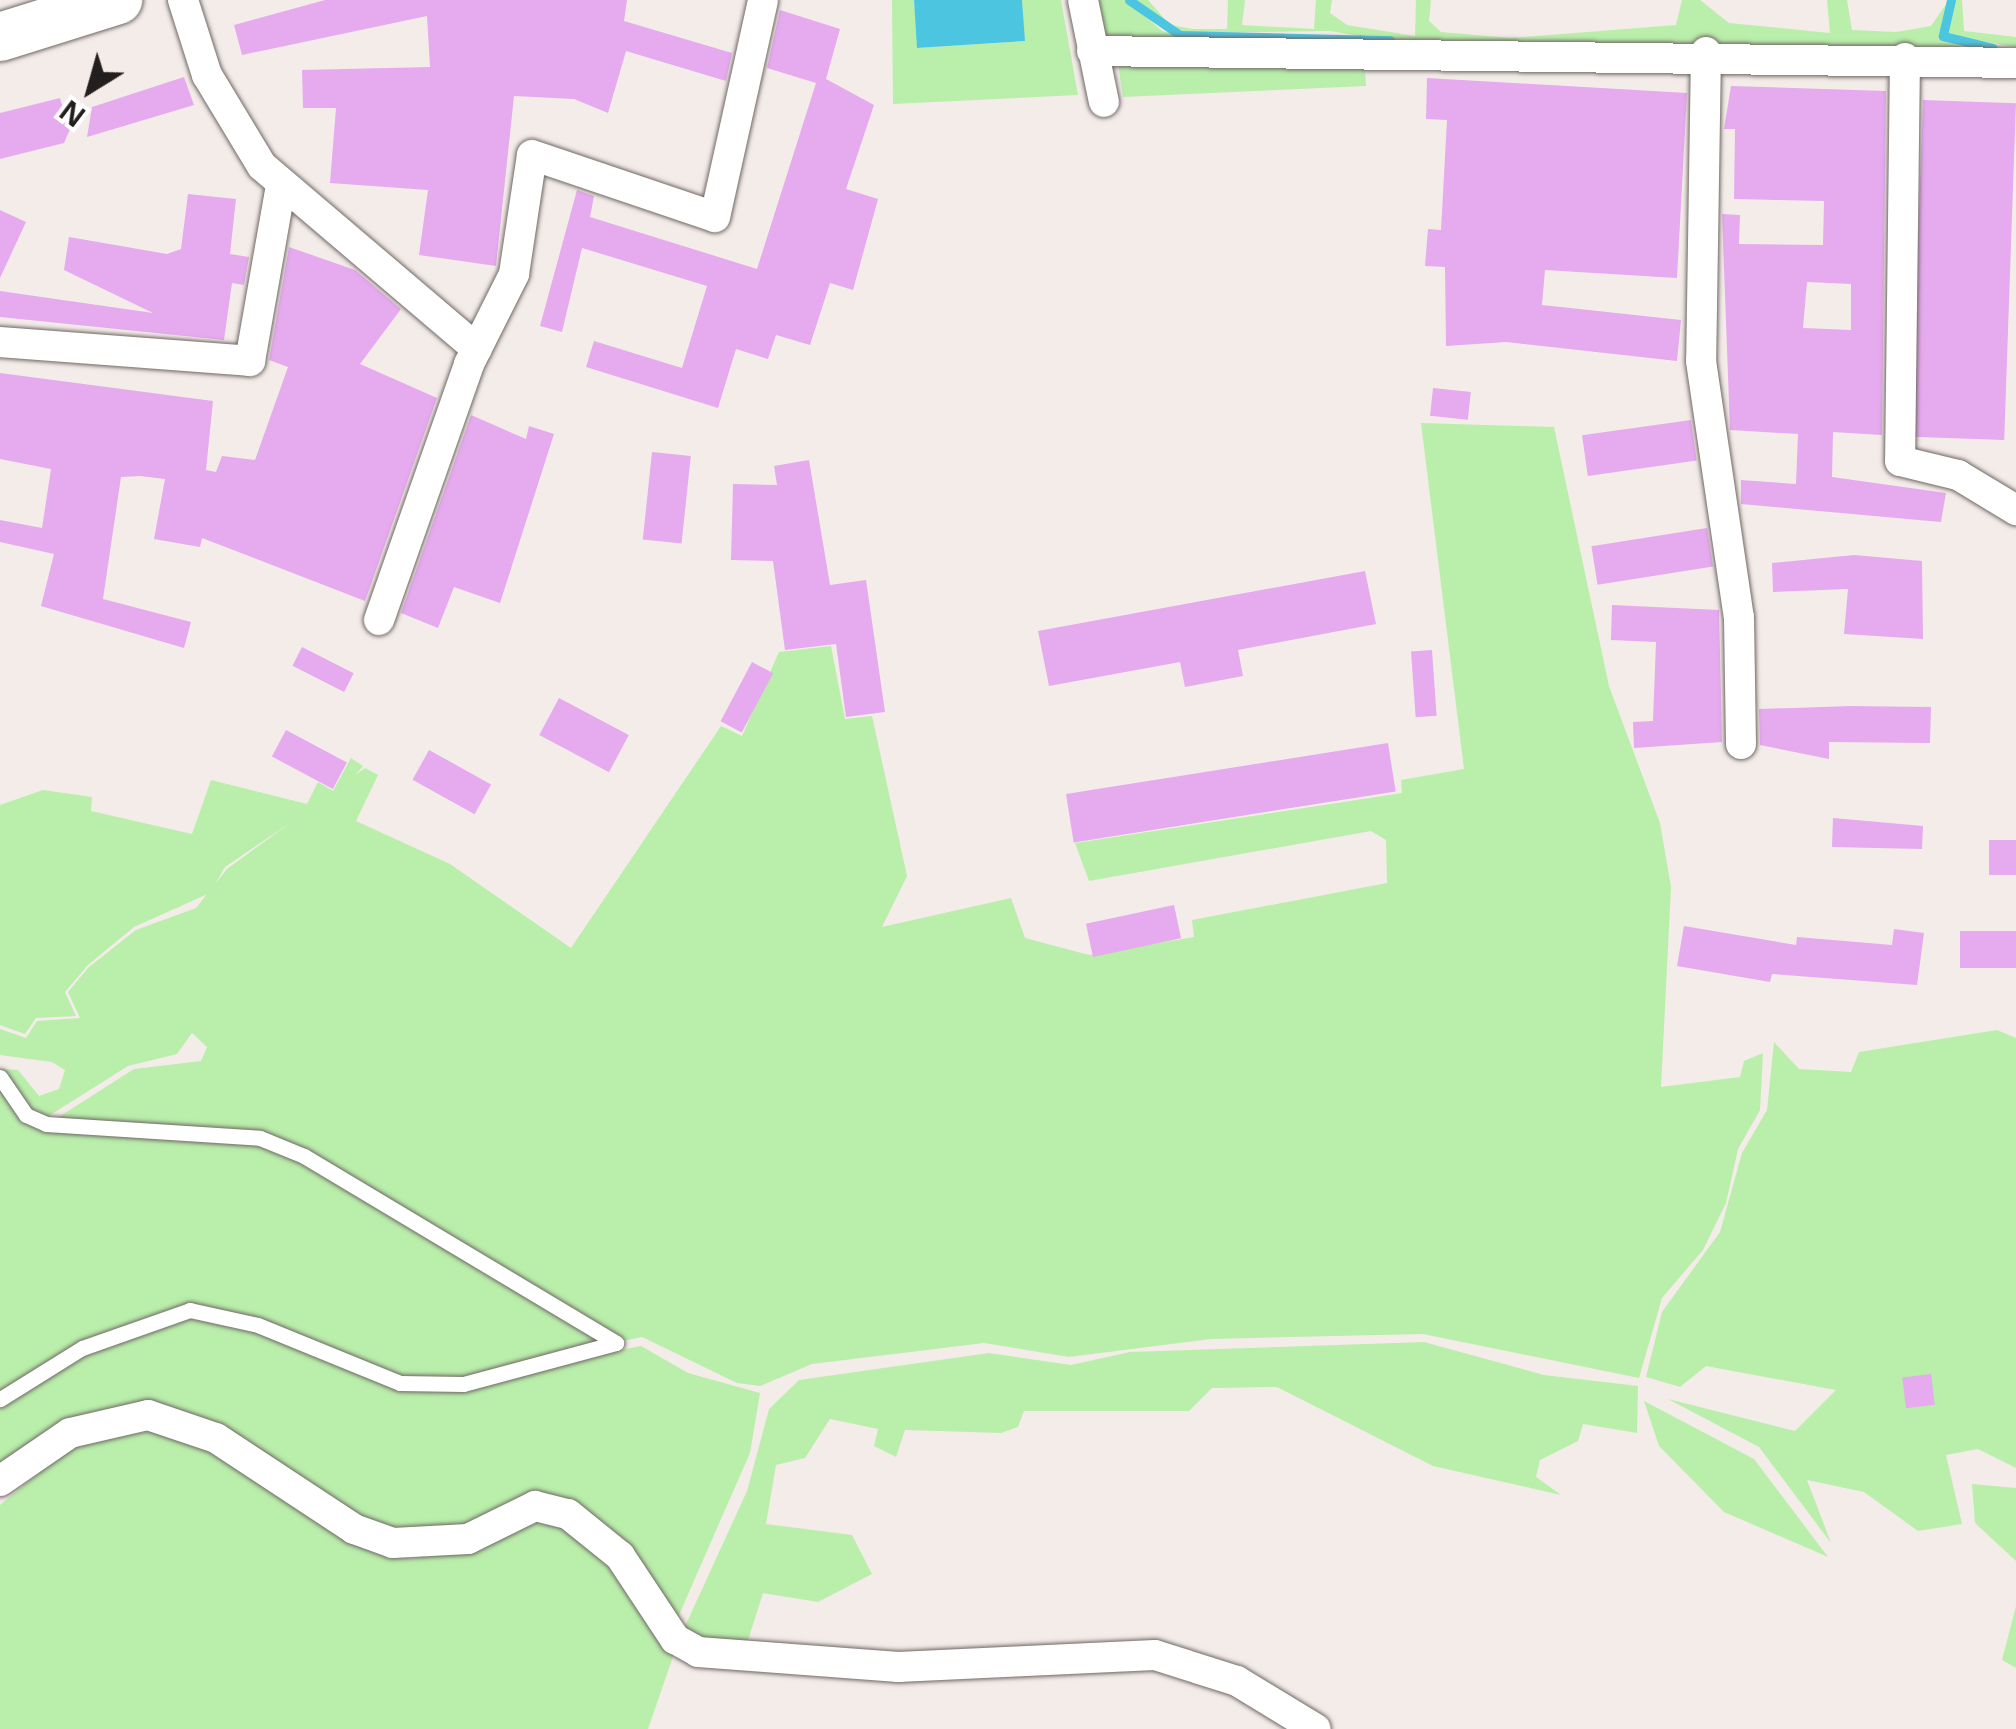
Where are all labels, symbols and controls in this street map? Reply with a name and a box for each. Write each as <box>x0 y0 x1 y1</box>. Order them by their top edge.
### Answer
north arrow <box>40 40 140 140</box>
text: N <box>51 92 92 136</box>

